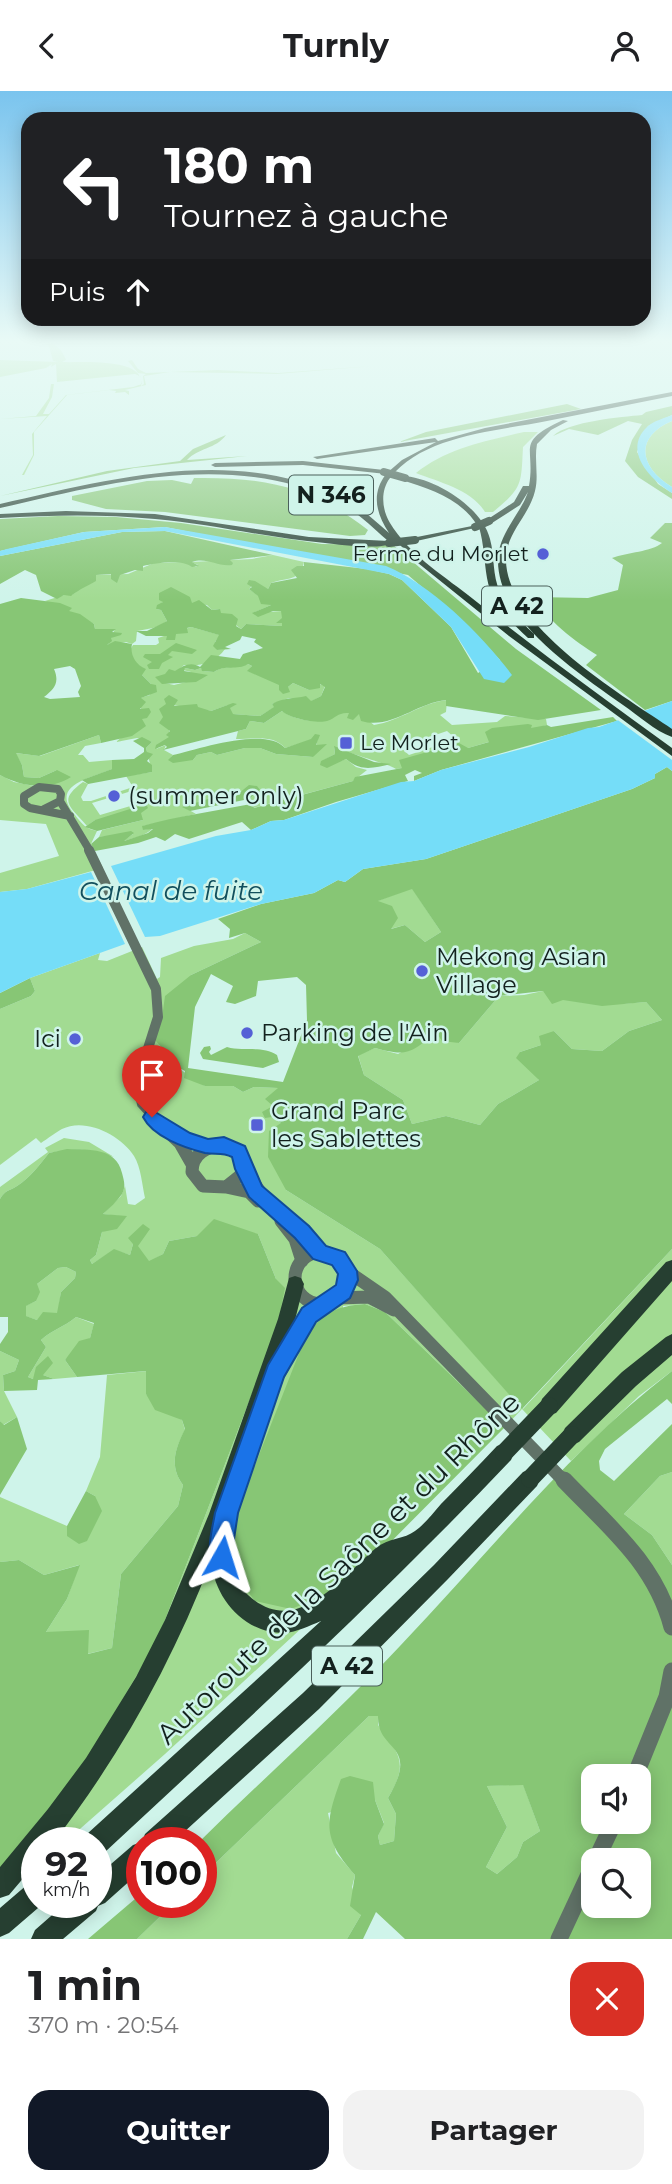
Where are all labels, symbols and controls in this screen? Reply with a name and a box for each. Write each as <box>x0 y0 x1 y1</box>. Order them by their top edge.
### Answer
text: Turnly <box>283 26 389 65</box>
icon: back <box>28 27 66 65</box>
icon: person <box>606 27 644 65</box>
text: 180 m <box>164 136 314 195</box>
icon: left <box>49 140 140 231</box>
text: Tournez à gauche <box>164 196 449 235</box>
icon: ahead <box>119 273 157 311</box>
text: Puis <box>49 276 105 308</box>
road number: N 346 <box>289 475 373 515</box>
place label: Ferme du Morlet <box>352 541 529 566</box>
marker: Ferme du Morlet <box>535 546 551 562</box>
road number: A 42 <box>482 586 552 625</box>
place label: Le Morlet <box>360 730 459 755</box>
marker: Le Morlet <box>338 735 354 751</box>
place label: (summer only) <box>128 781 304 810</box>
marker: (summer only) <box>106 788 122 804</box>
water label: Canal de fuite <box>79 875 263 907</box>
place label: Mekong Asian Village <box>436 942 607 999</box>
marker: Mekong Asian Village <box>414 963 430 979</box>
place label: Parking de l'Ain <box>261 1018 448 1047</box>
place label: Ici <box>34 1024 61 1053</box>
marker: Parking de l'Ain <box>239 1025 255 1041</box>
marker: Ici <box>67 1031 83 1047</box>
pin <box>122 1045 182 1117</box>
icon: arrive <box>133 1056 171 1094</box>
place label: Grand Parc les Sablettes <box>271 1096 421 1153</box>
marker: Grand Parc les Sablettes <box>249 1117 265 1133</box>
street label: Autoroute de la Saône et du Rhône <box>149 1385 527 1751</box>
position arrow <box>185 1520 259 1594</box>
road number: A 42 <box>312 1647 382 1685</box>
map controls <box>581 1764 651 1918</box>
button: sound <box>581 1764 651 1834</box>
speed limit sign: 100 <box>126 1827 217 1918</box>
text: 92 <box>45 1842 88 1885</box>
button: search <box>581 1848 651 1918</box>
text: km/h <box>42 1879 91 1901</box>
text: 1 min <box>28 1959 142 2011</box>
button: close <box>570 1962 644 2036</box>
text: 370 m · 20:54 <box>28 2011 179 2039</box>
button: Quitter <box>28 2090 329 2170</box>
button: Partager <box>343 2090 644 2170</box>

